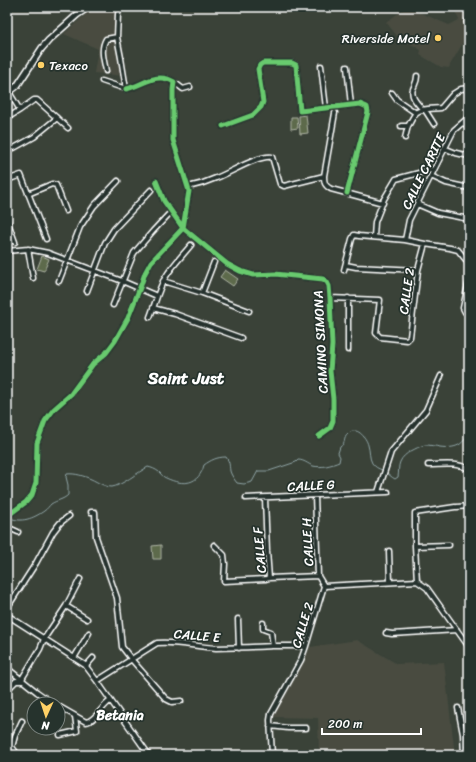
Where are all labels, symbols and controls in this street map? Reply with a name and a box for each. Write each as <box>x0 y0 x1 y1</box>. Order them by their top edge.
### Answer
place label: Riverside Motel <box>342 27 430 50</box>
marker: Riverside Motel <box>433 33 443 43</box>
place label: Texaco <box>49 54 88 77</box>
marker: Texaco <box>36 60 46 70</box>
street label: CALLE CARITE <box>395 128 452 213</box>
street label: CALLE 2 <box>392 266 421 316</box>
street label: CAMINO SIMONA <box>306 290 335 394</box>
district label: Saint Just <box>147 363 225 393</box>
street label: CALLE G <box>287 473 335 498</box>
street label: CALLE H <box>295 516 320 567</box>
street label: CALLE F <box>246 525 273 574</box>
street label: CALLE 2 <box>285 599 320 651</box>
street label: CALLE E <box>173 622 222 649</box>
north arrow <box>26 696 66 736</box>
district label: Betania <box>96 703 144 728</box>
scale bar <box>322 710 421 736</box>
text: 200 m <box>328 713 362 735</box>
text: N <box>41 716 51 735</box>

